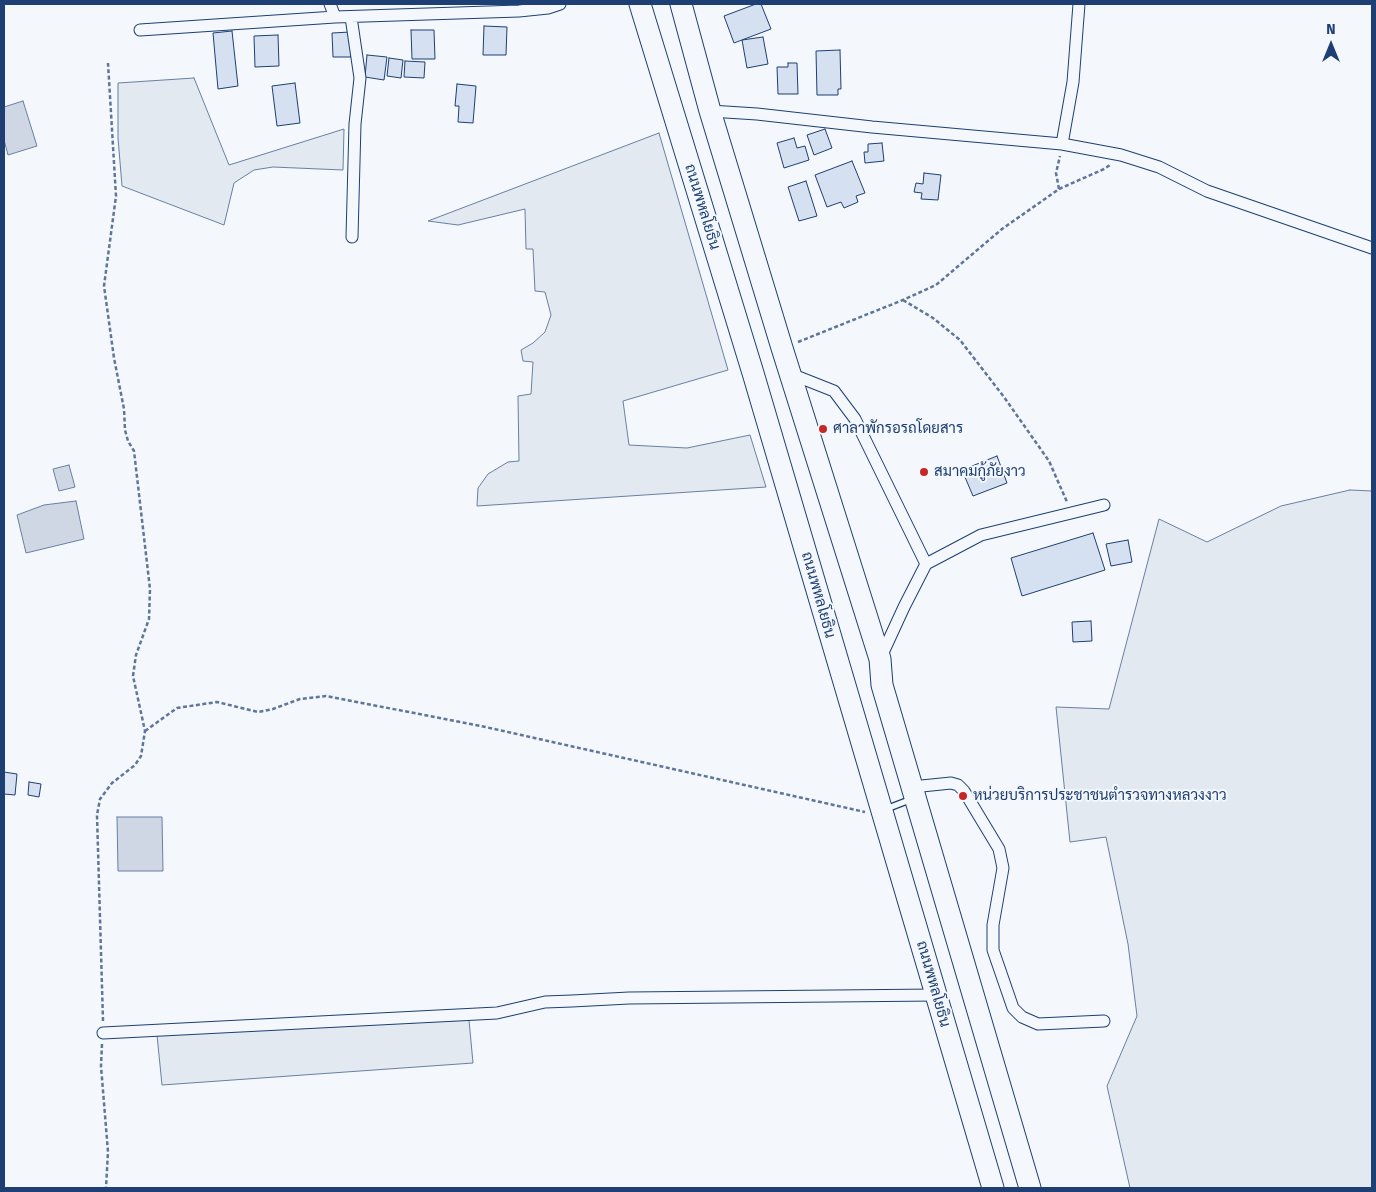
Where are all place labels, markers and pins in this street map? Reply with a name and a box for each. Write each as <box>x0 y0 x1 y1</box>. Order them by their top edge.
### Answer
place label: ศาลาพักรอรถโดยสาร <box>833 420 963 438</box>
marker: ศาลาพักรอรถโดยสาร <box>817 423 829 435</box>
place label: สมาคมกู้ภัยงาว <box>934 463 1026 481</box>
marker: สมาคมกู้ภัยงาว <box>918 466 930 478</box>
place label: หน่วยบริการประชาชนตำรวจทางหลวงงาว <box>973 787 1227 805</box>
marker: หน่วยบริการประชาชนตำรวจทางหลวงงาว <box>957 790 969 802</box>

